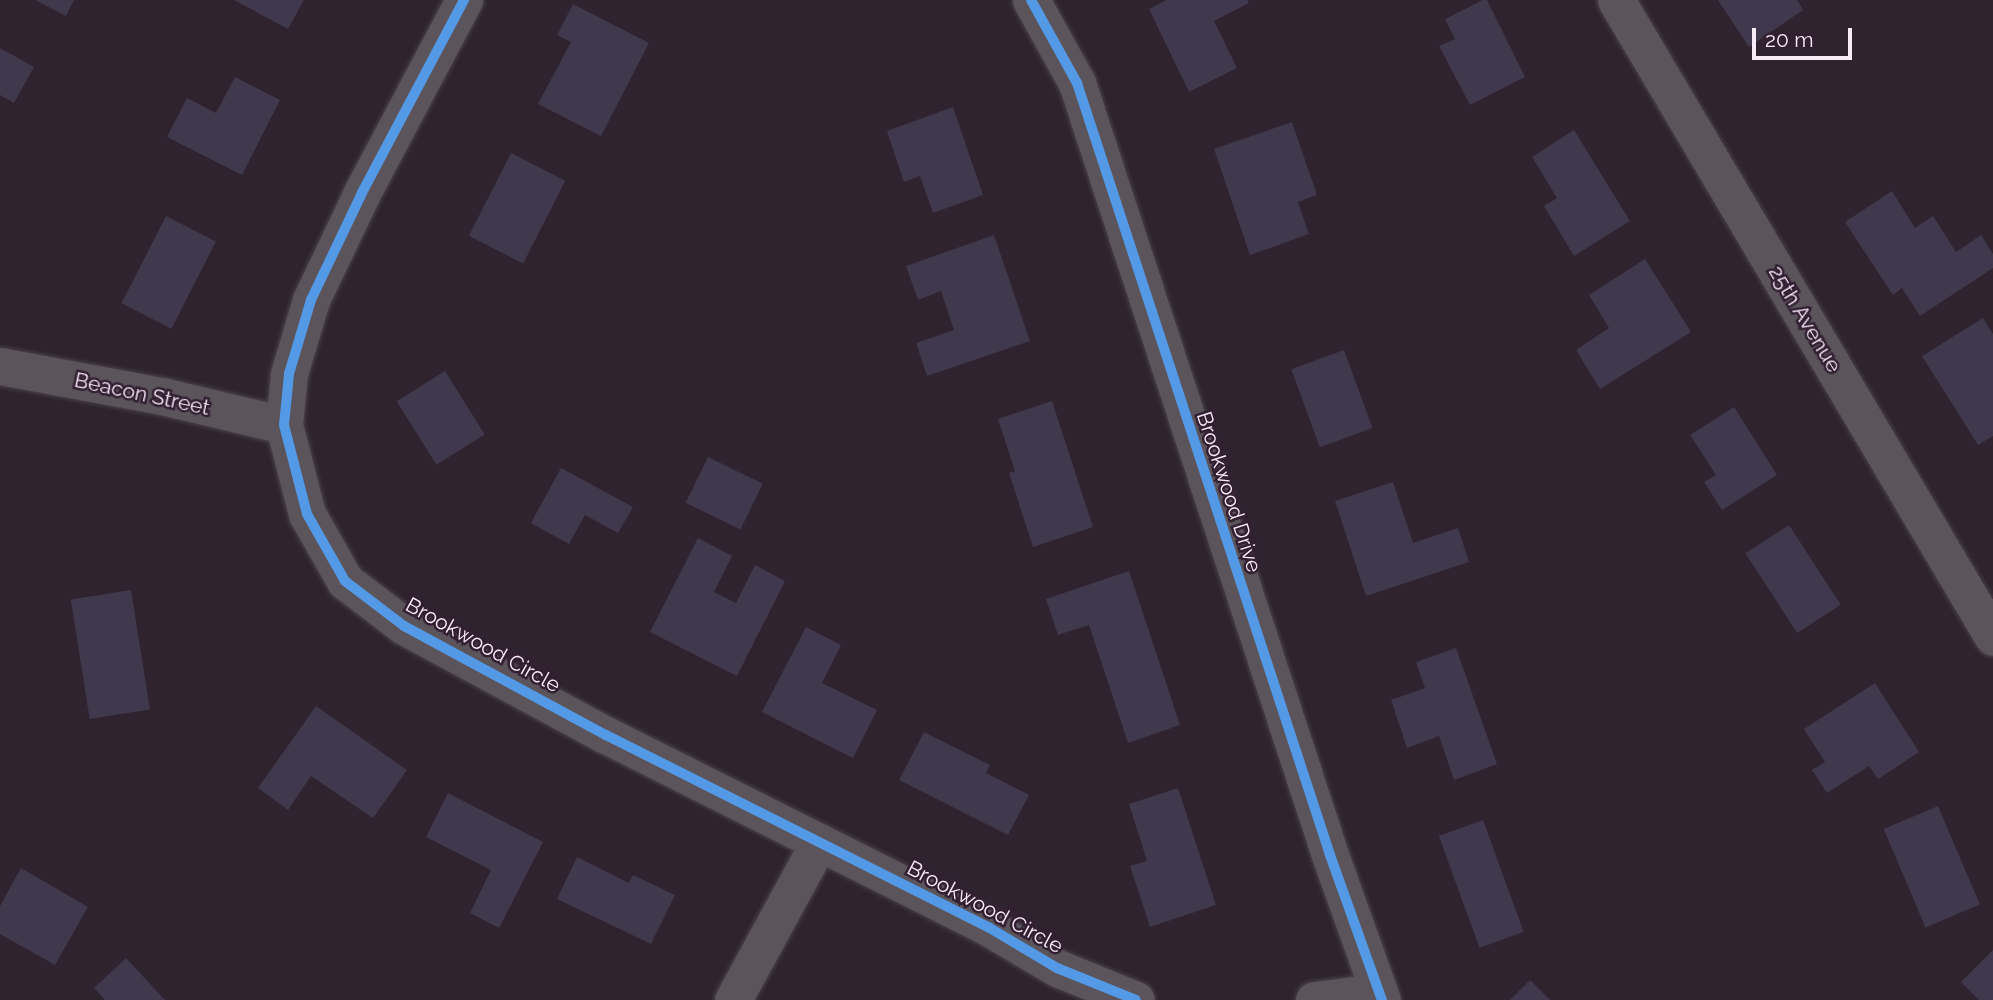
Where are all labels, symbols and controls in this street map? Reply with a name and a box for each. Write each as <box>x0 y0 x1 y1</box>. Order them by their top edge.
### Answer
scale bar <box>1755 14 1855 58</box>
text: 20 m <box>1765 27 1813 52</box>
street label: 25th Avenue <box>1763 261 1847 377</box>
street label: Beacon Street <box>72 367 212 421</box>
street label: Brookwood Drive <box>1191 409 1267 575</box>
street label: Brookwood Circle <box>401 592 565 698</box>
street label: Brookwood Circle <box>903 855 1067 959</box>

